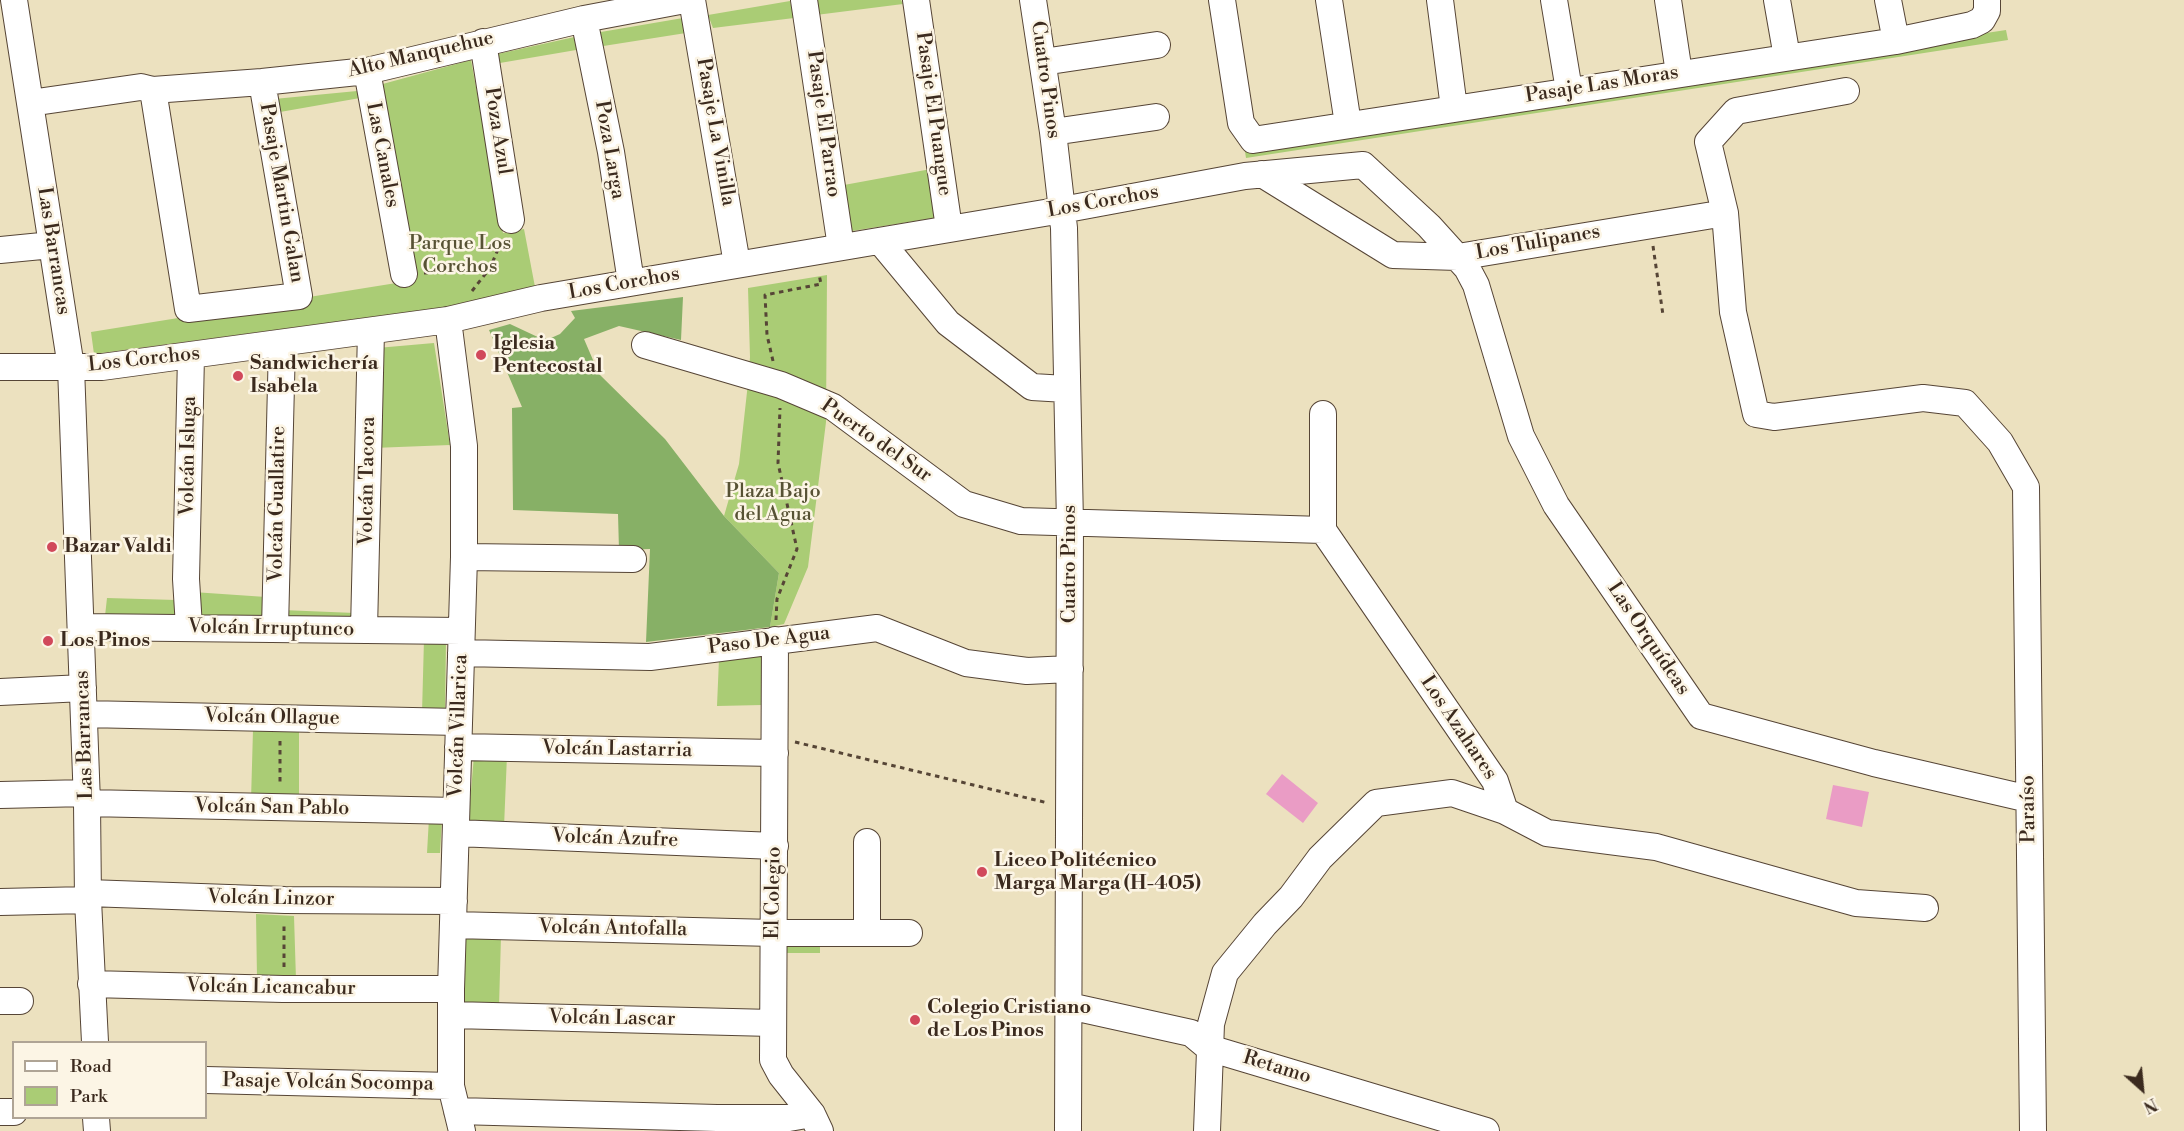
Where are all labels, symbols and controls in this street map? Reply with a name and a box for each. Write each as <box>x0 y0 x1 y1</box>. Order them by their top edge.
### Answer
street label: Cuatro Pinos <box>1025 20 1065 140</box>
street label: Alto Manquehue <box>346 27 496 83</box>
street label: Pasaje El Puangue <box>910 30 956 198</box>
street label: Pasaje El Parrao <box>801 49 845 199</box>
street label: Pasaje La Vinilla <box>690 56 740 208</box>
street label: Pasaje Las Moras <box>1524 61 1680 109</box>
street label: Poza Azul <box>478 86 516 176</box>
street label: Poza Larga <box>589 99 629 201</box>
street label: Las Canales <box>360 100 404 210</box>
street label: Pasaje Martin Galan <box>253 101 309 285</box>
street label: Los Corchos <box>1045 180 1161 224</box>
street label: Las Barrancas <box>31 185 75 317</box>
street label: Los Tulipanes <box>1474 220 1602 266</box>
park label: Parque Los Corchos <box>409 232 511 279</box>
street label: Los Corchos <box>566 262 682 306</box>
place label: Iglesia Pentecostal <box>493 332 603 379</box>
street label: Los Corchos <box>87 342 201 378</box>
marker: Iglesia Pentecostal <box>474 348 488 362</box>
place label: Sandwichería Isabela <box>250 352 378 399</box>
marker: Sandwichería Isabela <box>231 369 245 383</box>
street label: Puerto del Sur <box>816 394 936 488</box>
street label: Volcán Isluga <box>176 396 202 516</box>
street label: Volcán Tacora <box>355 416 381 546</box>
street label: Volcán Guallatire <box>265 426 291 582</box>
park label: Plaza Bajo del Agua <box>725 480 821 527</box>
street label: Cuatro Pinos <box>1058 505 1082 623</box>
place label: Bazar Valdi <box>64 535 172 559</box>
marker: Bazar Valdi <box>45 540 59 554</box>
street label: Las Orquídeas <box>1601 578 1695 700</box>
street label: Volcán Irruptunco <box>188 616 354 642</box>
street label: Paso De Agua <box>707 622 831 660</box>
place label: Los Pinos <box>60 629 150 653</box>
marker: Los Pinos <box>41 634 55 648</box>
street label: Volcán Villarica <box>445 654 473 798</box>
street label: Las Barrancas <box>71 670 99 800</box>
street label: Los Azahares <box>1414 671 1502 785</box>
street label: Volcán Ollague <box>204 705 340 731</box>
street label: Volcán Lastarria <box>542 737 692 763</box>
street label: Paraíso <box>2016 775 2042 843</box>
street label: Volcán San Pablo <box>194 795 350 821</box>
street label: Volcán Azufre <box>551 825 679 853</box>
street label: El Colegio <box>761 846 787 940</box>
place label: Liceo Politécnico Marga Marga (H-405) <box>994 849 1201 896</box>
marker: Liceo Politécnico Marga Marga (H-405) <box>975 865 989 879</box>
street label: Volcán Linzor <box>207 886 335 912</box>
street label: Volcán Antofalla <box>538 916 688 942</box>
street label: Volcán Licancabur <box>186 975 356 1001</box>
place label: Colegio Cristiano de Los Pinos <box>927 996 1091 1043</box>
street label: Volcán Lascar <box>548 1006 676 1032</box>
marker: Colegio Cristiano de Los Pinos <box>908 1013 922 1027</box>
legend <box>12 1041 207 1119</box>
street label: Retamo <box>1240 1046 1314 1090</box>
text: Road <box>70 1055 112 1078</box>
north arrow <box>2112 1059 2172 1119</box>
street label: Pasaje Volcán Socompa <box>222 1069 434 1097</box>
text: Park <box>70 1085 107 1108</box>
text: N <box>2140 1093 2160 1117</box>

